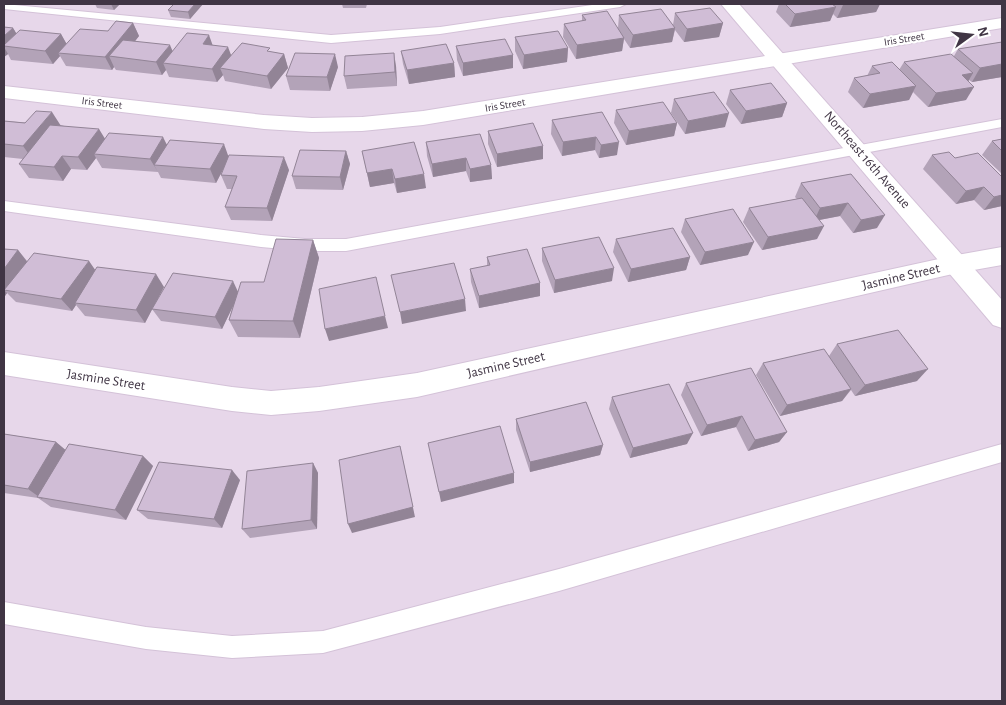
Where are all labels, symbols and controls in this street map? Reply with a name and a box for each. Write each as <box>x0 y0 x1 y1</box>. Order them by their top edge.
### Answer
north arrow <box>946 10 996 60</box>
text: N <box>975 25 991 38</box>
street label: Iris Street <box>883 30 926 48</box>
street label: Iris Street <box>81 95 123 111</box>
street label: Iris Street <box>484 96 527 114</box>
street label: Northeast 16th Avenue <box>821 109 913 211</box>
street label: Jasmine Street <box>861 261 942 293</box>
street label: Jasmine Street <box>466 349 547 381</box>
street label: Jasmine Street <box>66 367 147 393</box>

